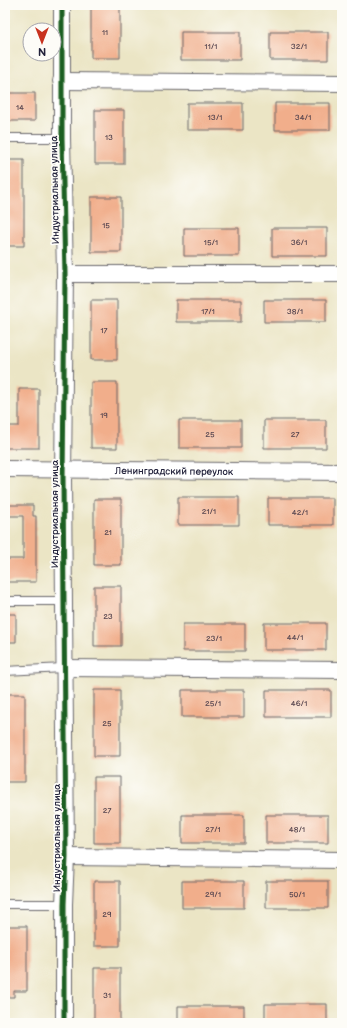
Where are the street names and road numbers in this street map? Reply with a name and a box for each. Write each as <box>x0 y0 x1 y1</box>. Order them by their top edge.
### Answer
street label: Индустриальная улица <box>48 136 62 244</box>
street label: Индустриальная улица <box>49 460 61 568</box>
street label: Ленинградский переулок <box>114 465 234 478</box>
street label: Индустриальная улица <box>51 784 63 892</box>

